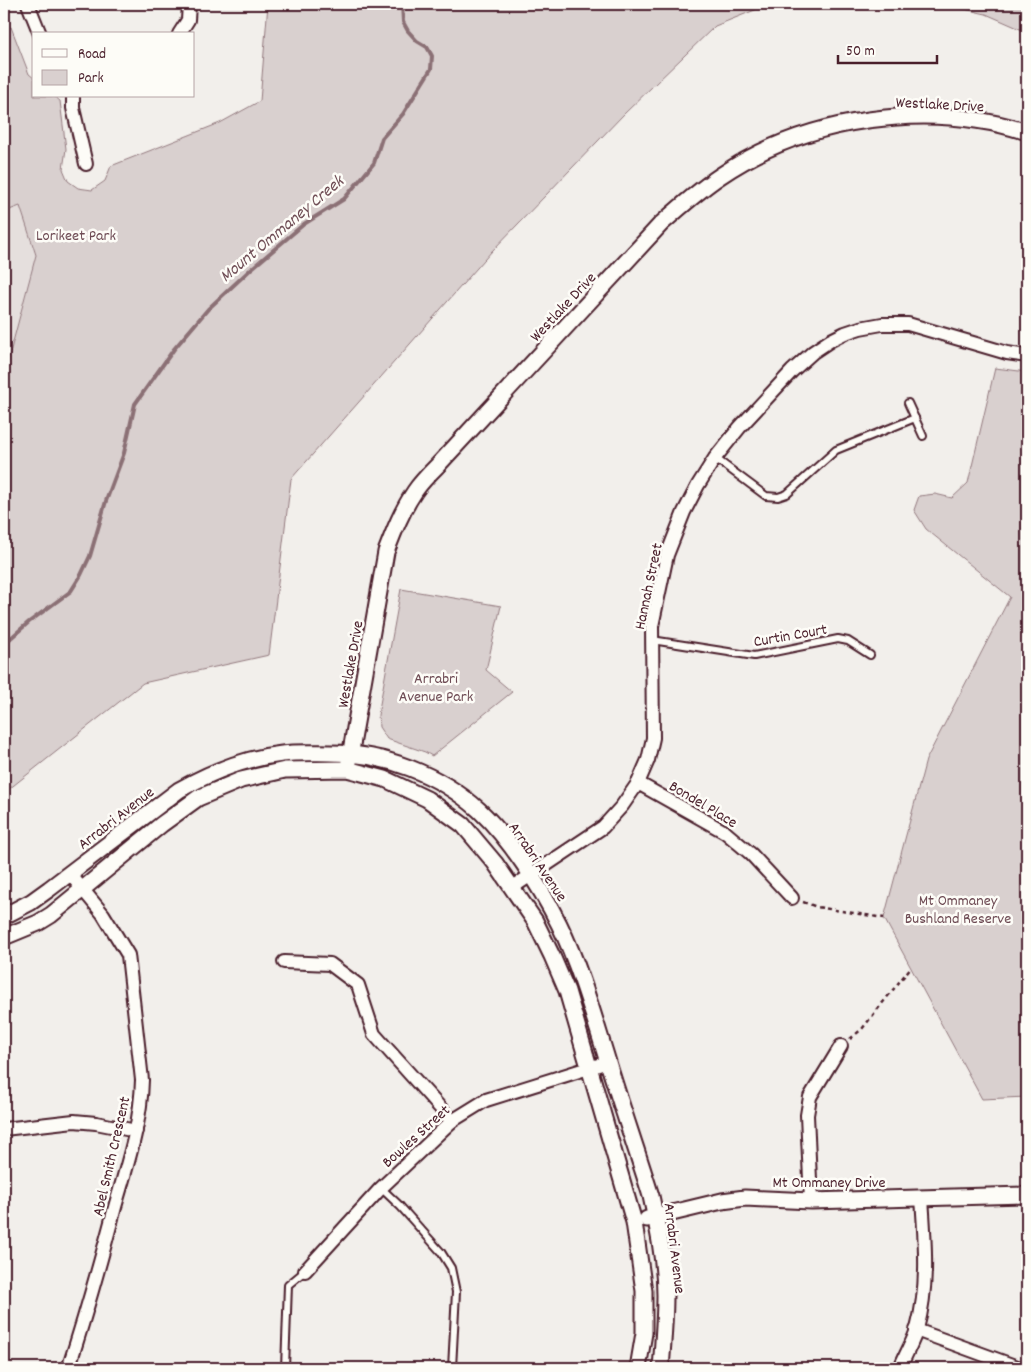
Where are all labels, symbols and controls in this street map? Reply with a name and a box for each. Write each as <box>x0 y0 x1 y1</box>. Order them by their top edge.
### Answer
legend <box>32 32 195 98</box>
scale bar <box>838 32 937 64</box>
text: 50 m <box>846 41 875 63</box>
text: Road <box>78 44 106 66</box>
text: Park <box>78 68 104 90</box>
street label: Westlake Drive <box>895 92 985 119</box>
water label: Mount Ommaney Creek <box>215 169 351 289</box>
park label: Lorikeet Park <box>36 225 116 248</box>
street label: Westlake Drive <box>525 268 602 348</box>
street label: Hannah Street <box>629 541 670 632</box>
street label: Westlake Drive <box>332 619 370 710</box>
street label: Curtin Court <box>752 619 829 654</box>
park label: Arrabri Avenue Park <box>399 668 473 709</box>
street label: Bondel Place <box>664 776 741 835</box>
street label: Arrabri Avenue <box>73 782 160 856</box>
street label: Arrabri Avenue <box>502 818 572 907</box>
park label: Mt Ommaney Bushland Reserve <box>905 890 1011 931</box>
street label: Abel Smith Crescent <box>87 1094 137 1219</box>
street label: Bowles Street <box>377 1100 456 1174</box>
street label: Mt Ommaney Drive <box>772 1172 886 1195</box>
street label: Arrabri Avenue <box>657 1202 690 1295</box>

